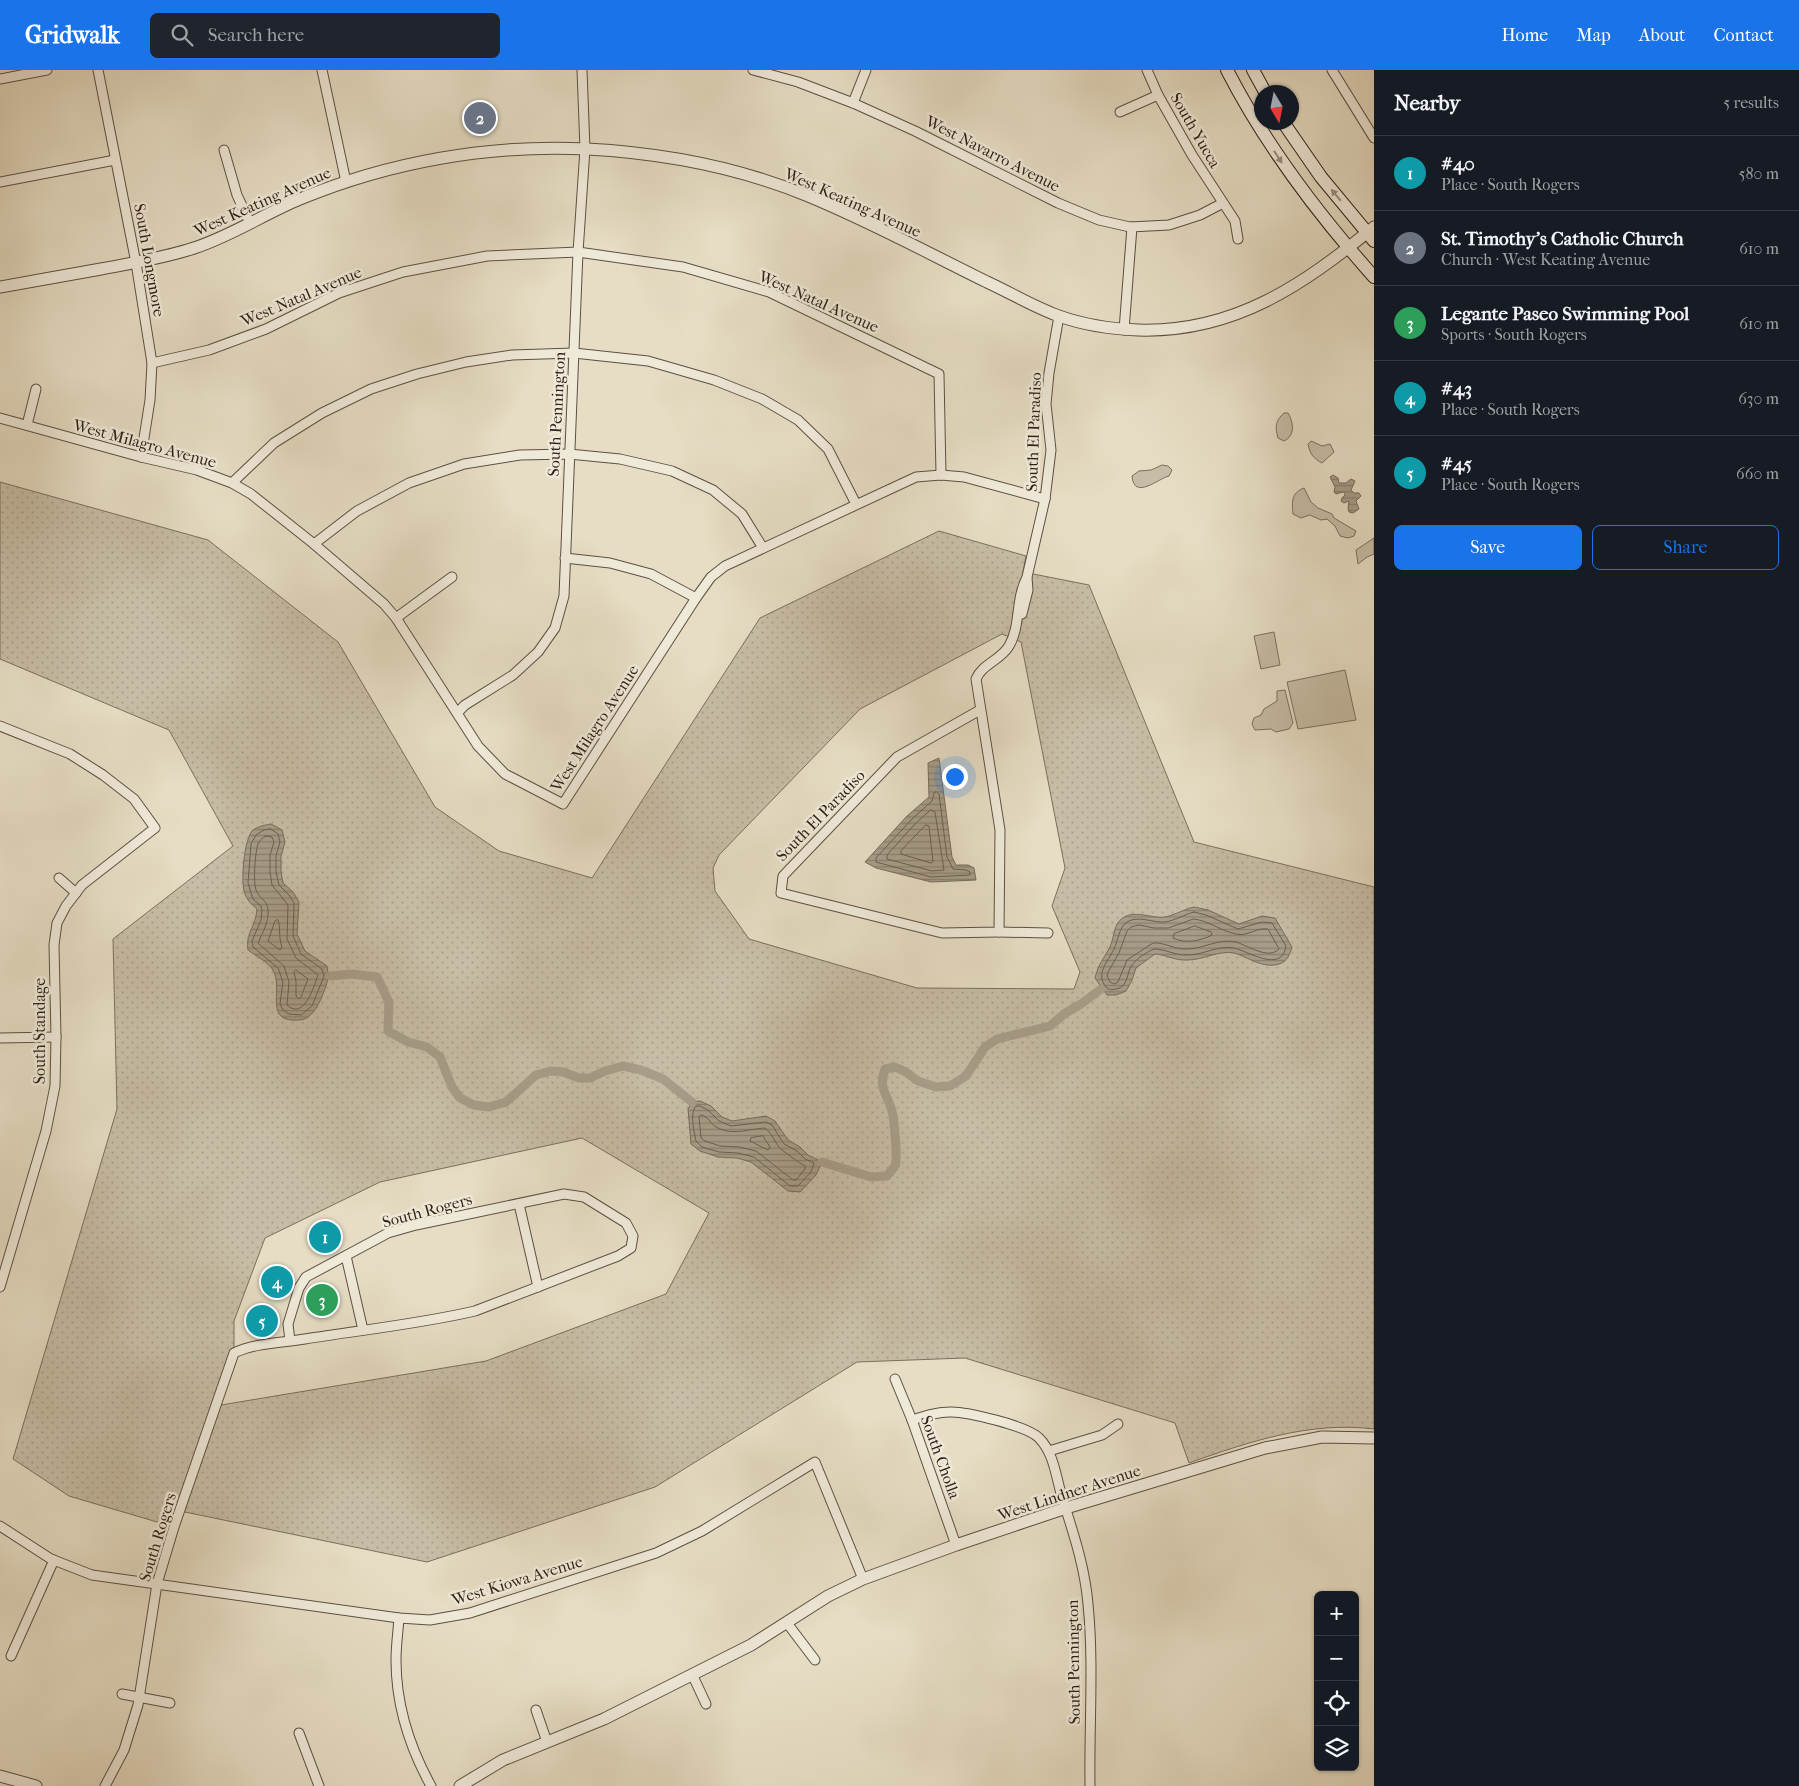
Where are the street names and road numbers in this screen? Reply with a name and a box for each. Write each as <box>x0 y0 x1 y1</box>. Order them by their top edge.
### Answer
street label: South Yucca <box>1166 89 1225 172</box>
street label: West Navarro Avenue <box>921 111 1063 196</box>
street label: West Keating Avenue <box>190 163 334 241</box>
street label: West Keating Avenue <box>781 163 924 241</box>
street label: South Longmore <box>130 202 169 318</box>
street label: West Natal Avenue <box>237 262 365 331</box>
street label: West Natal Avenue <box>755 266 882 336</box>
street label: South Pennington <box>544 350 569 477</box>
street label: South El Paradiso <box>1022 372 1045 492</box>
street label: West Milagro Avenue <box>70 415 219 472</box>
street label: West Milagro Avenue <box>546 661 643 796</box>
street label: South El Paradiso <box>772 766 869 865</box>
street label: South Standage <box>30 978 49 1084</box>
street label: South Rogers <box>380 1189 474 1232</box>
street label: South Cholla <box>917 1413 965 1502</box>
street label: West Lindner Avenue <box>994 1460 1143 1525</box>
street label: South Rogers <box>135 1490 180 1584</box>
street label: West Kiowa Avenue <box>448 1552 585 1610</box>
street label: South Pennington <box>1063 1599 1084 1725</box>

